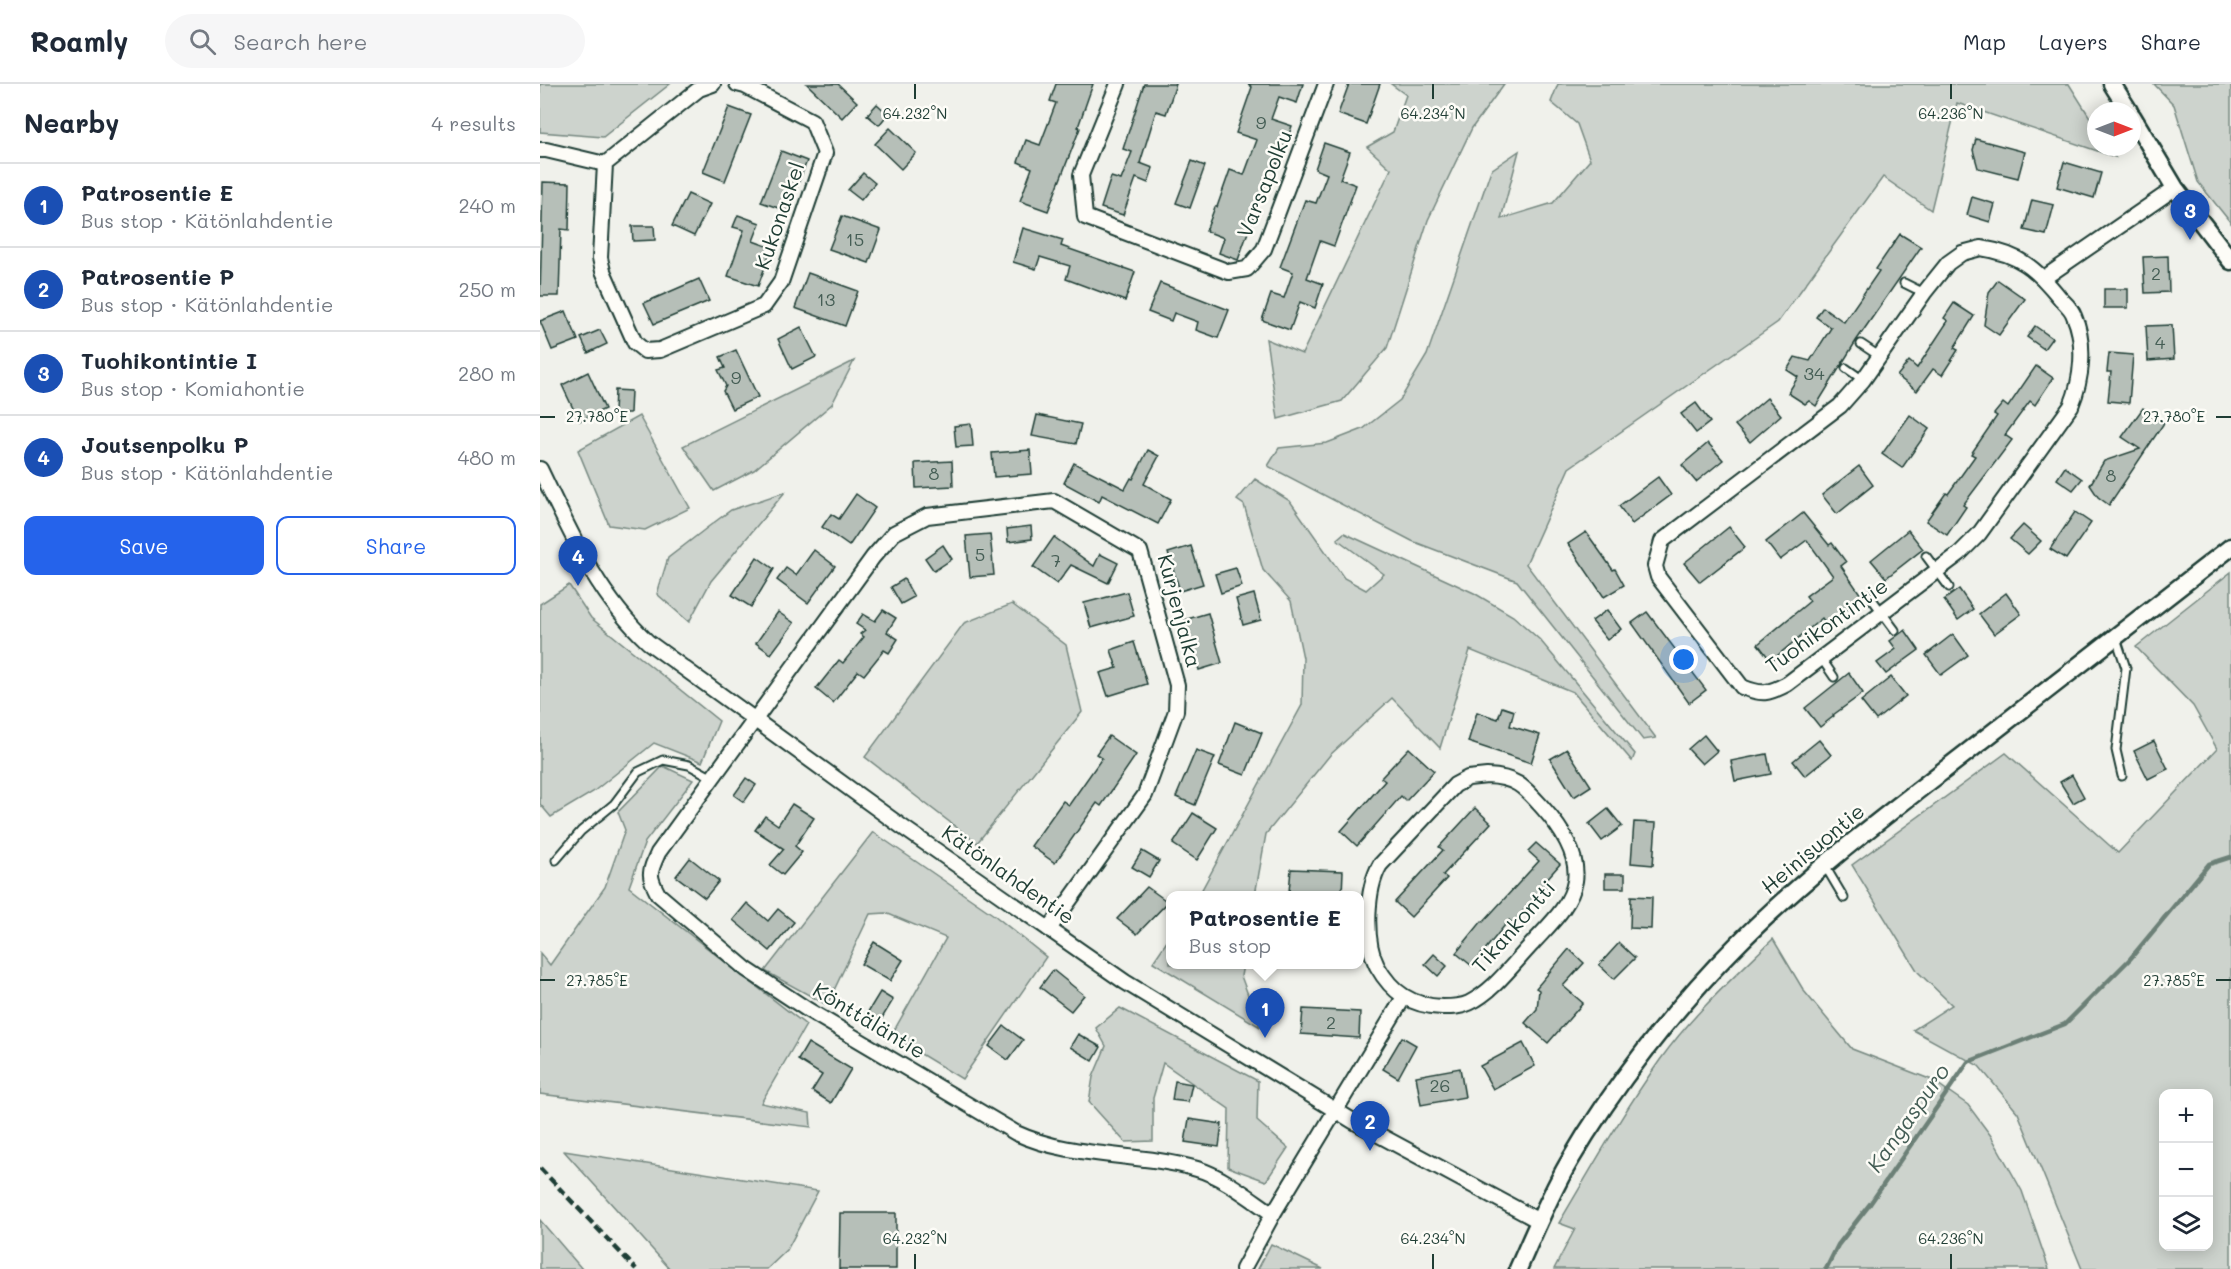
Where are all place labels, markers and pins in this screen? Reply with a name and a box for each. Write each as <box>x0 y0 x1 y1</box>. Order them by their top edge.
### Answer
pin: 3 <box>2170 190 2210 240</box>
pin: 4 <box>558 536 597 586</box>
pin: 1 <box>1246 988 1284 1038</box>
pin: 2 <box>1350 1102 1390 1151</box>

